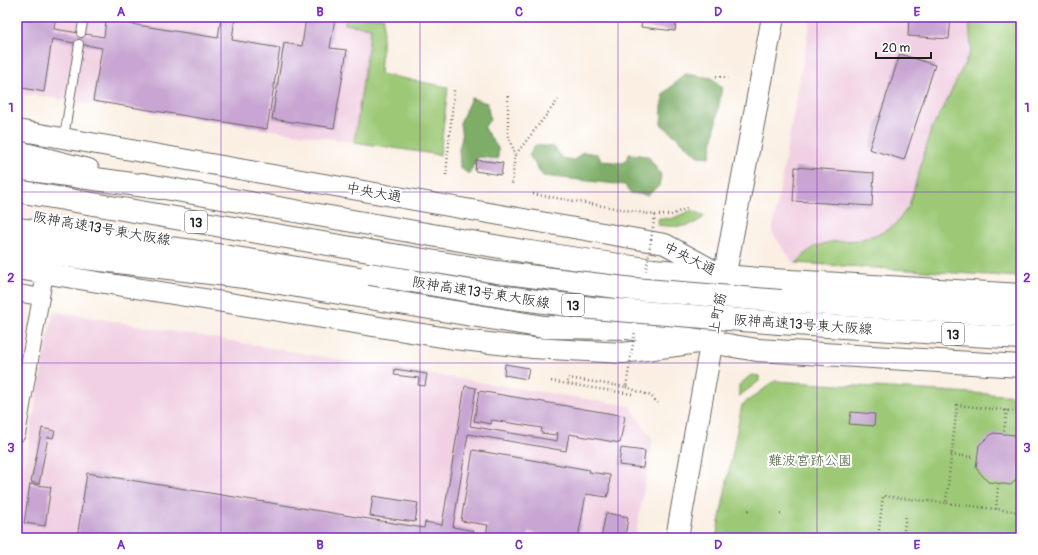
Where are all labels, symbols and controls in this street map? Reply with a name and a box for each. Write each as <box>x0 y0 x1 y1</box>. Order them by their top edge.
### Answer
text: A <box>117 4 126 20</box>
text: B <box>316 4 324 20</box>
text: C <box>515 4 523 20</box>
text: D <box>714 4 722 20</box>
text: E <box>914 4 921 20</box>
scale bar <box>876 34 931 60</box>
text: 20 m <box>882 41 911 56</box>
text: 1 <box>8 100 14 116</box>
text: 1 <box>1024 100 1030 116</box>
street label: 中央大通 <box>345 179 403 206</box>
street label: 阪神高速13号東大阪線 <box>32 208 172 249</box>
road number: 13 <box>185 211 207 233</box>
street label: 中央大通 <box>661 238 719 279</box>
text: 2 <box>7 270 15 286</box>
text: 2 <box>1023 270 1031 286</box>
street label: 阪神高速13号東大阪線 <box>411 273 551 312</box>
street label: 上町筋 <box>705 291 730 335</box>
road number: 13 <box>562 294 584 316</box>
street label: 阪神高速13号東大阪線 <box>733 311 873 338</box>
road number: 13 <box>942 323 964 345</box>
text: 3 <box>7 440 15 456</box>
text: 3 <box>1023 440 1031 456</box>
park label: 難波宮跡公園 <box>768 452 852 469</box>
text: A <box>117 537 126 553</box>
text: B <box>316 537 324 553</box>
text: C <box>515 537 523 553</box>
text: D <box>714 537 722 553</box>
text: E <box>914 537 921 553</box>

